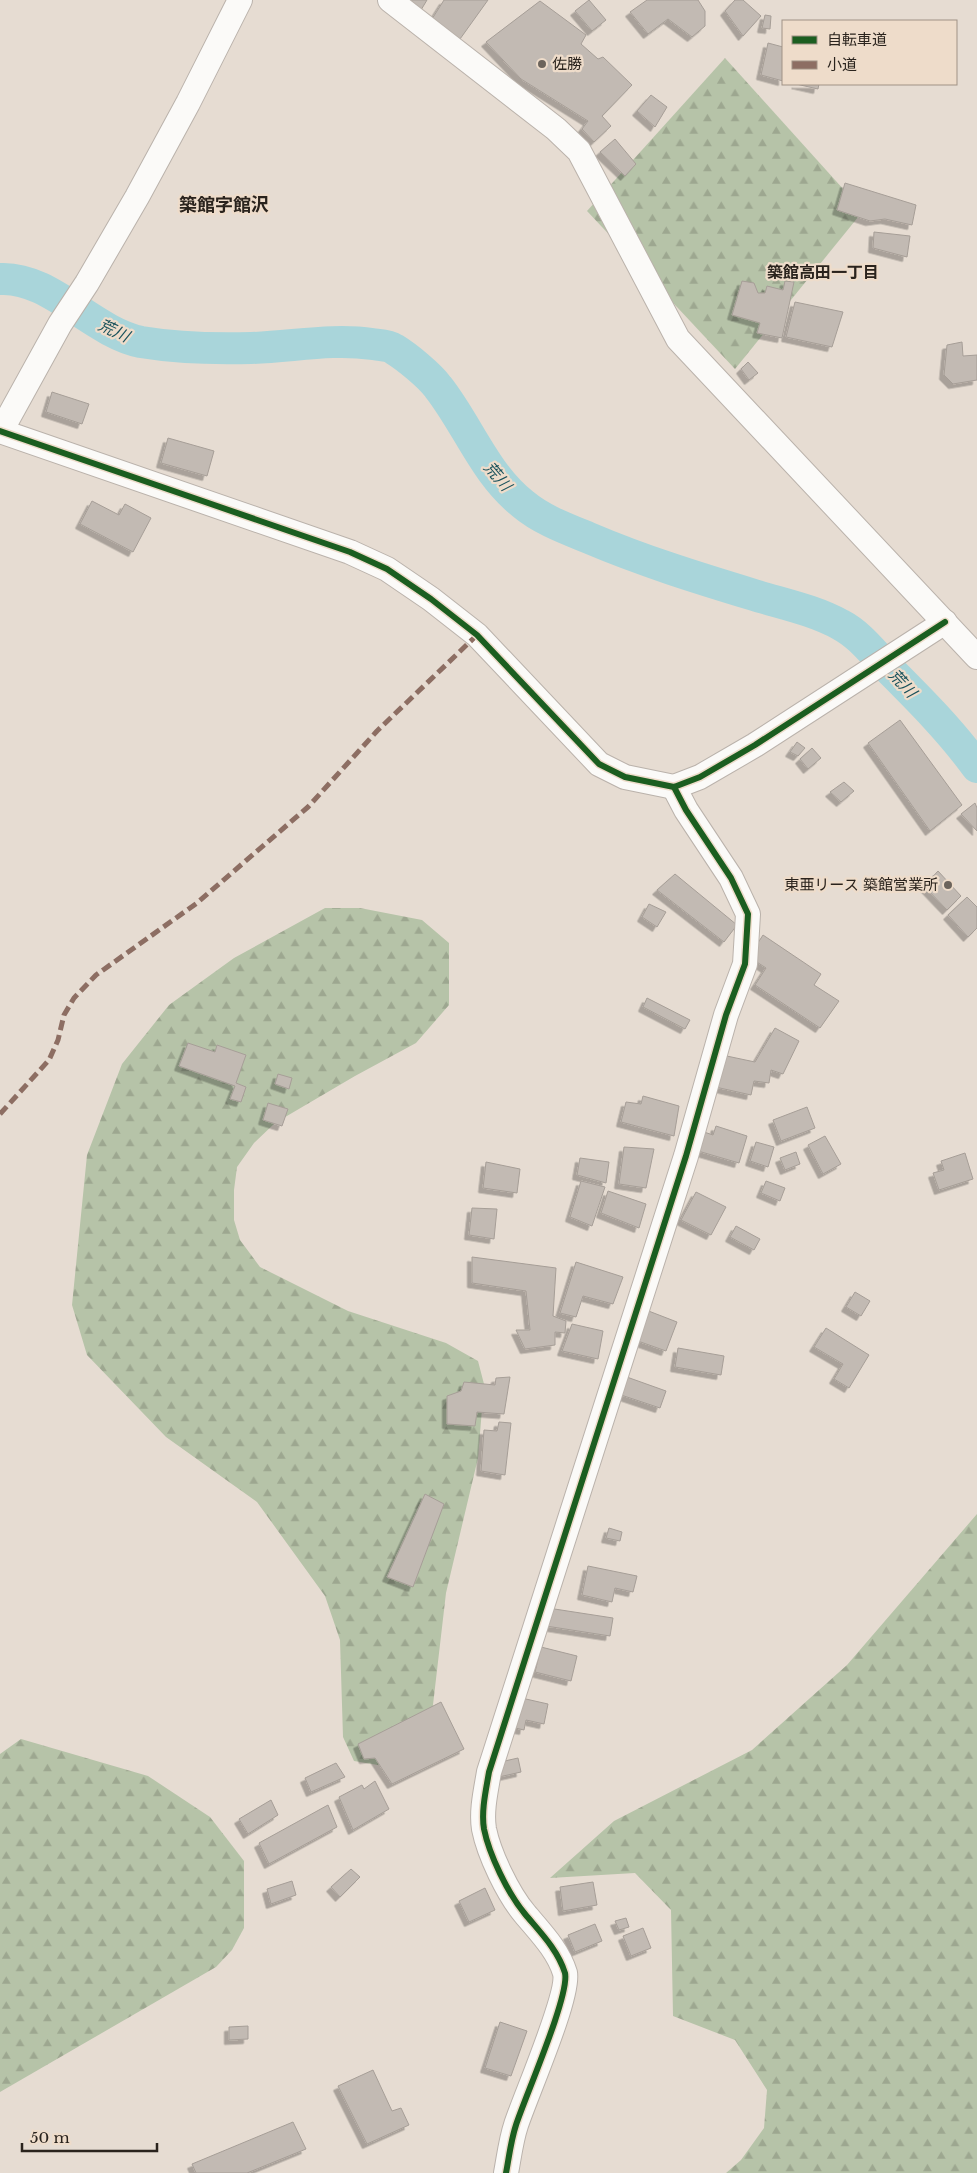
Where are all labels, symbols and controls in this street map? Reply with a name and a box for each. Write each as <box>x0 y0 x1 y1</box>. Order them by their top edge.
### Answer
legend <box>782 20 957 85</box>
text: 自転車道 <box>827 30 887 49</box>
place label: 佐勝 <box>552 54 582 73</box>
text: 小道 <box>827 55 857 74</box>
marker: 佐勝 <box>536 58 548 70</box>
district label: 築館字館沢 <box>179 194 269 216</box>
district label: 築館高田一丁目 <box>767 262 879 282</box>
water label: 荒川 <box>95 314 135 347</box>
water label: 荒川 <box>480 457 517 496</box>
water label: 荒川 <box>885 664 923 703</box>
place label: 東亜リース 築館営業所 <box>784 875 938 894</box>
marker: 東亜リース 築館営業所 <box>942 879 954 891</box>
scale bar <box>22 2120 158 2152</box>
text: 50 m <box>30 2128 70 2147</box>

